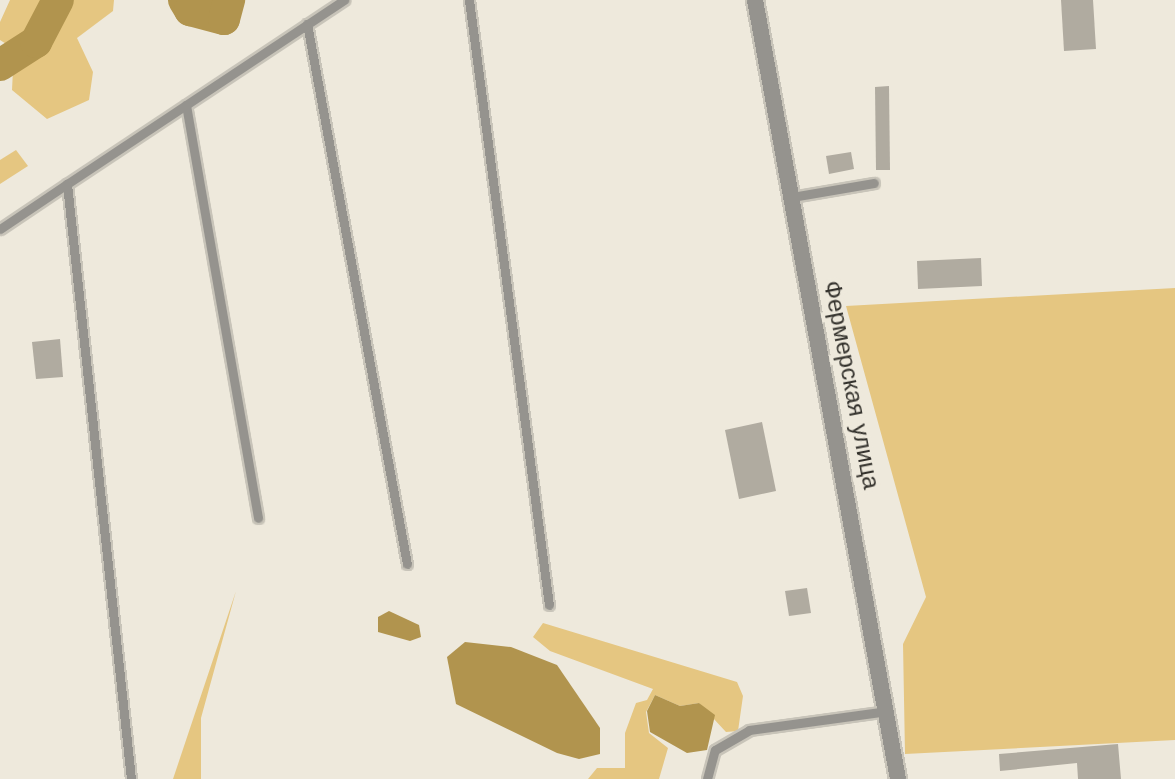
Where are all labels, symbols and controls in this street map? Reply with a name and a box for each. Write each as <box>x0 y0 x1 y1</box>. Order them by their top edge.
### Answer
street label: Фермерская улица <box>817 278 885 492</box>

